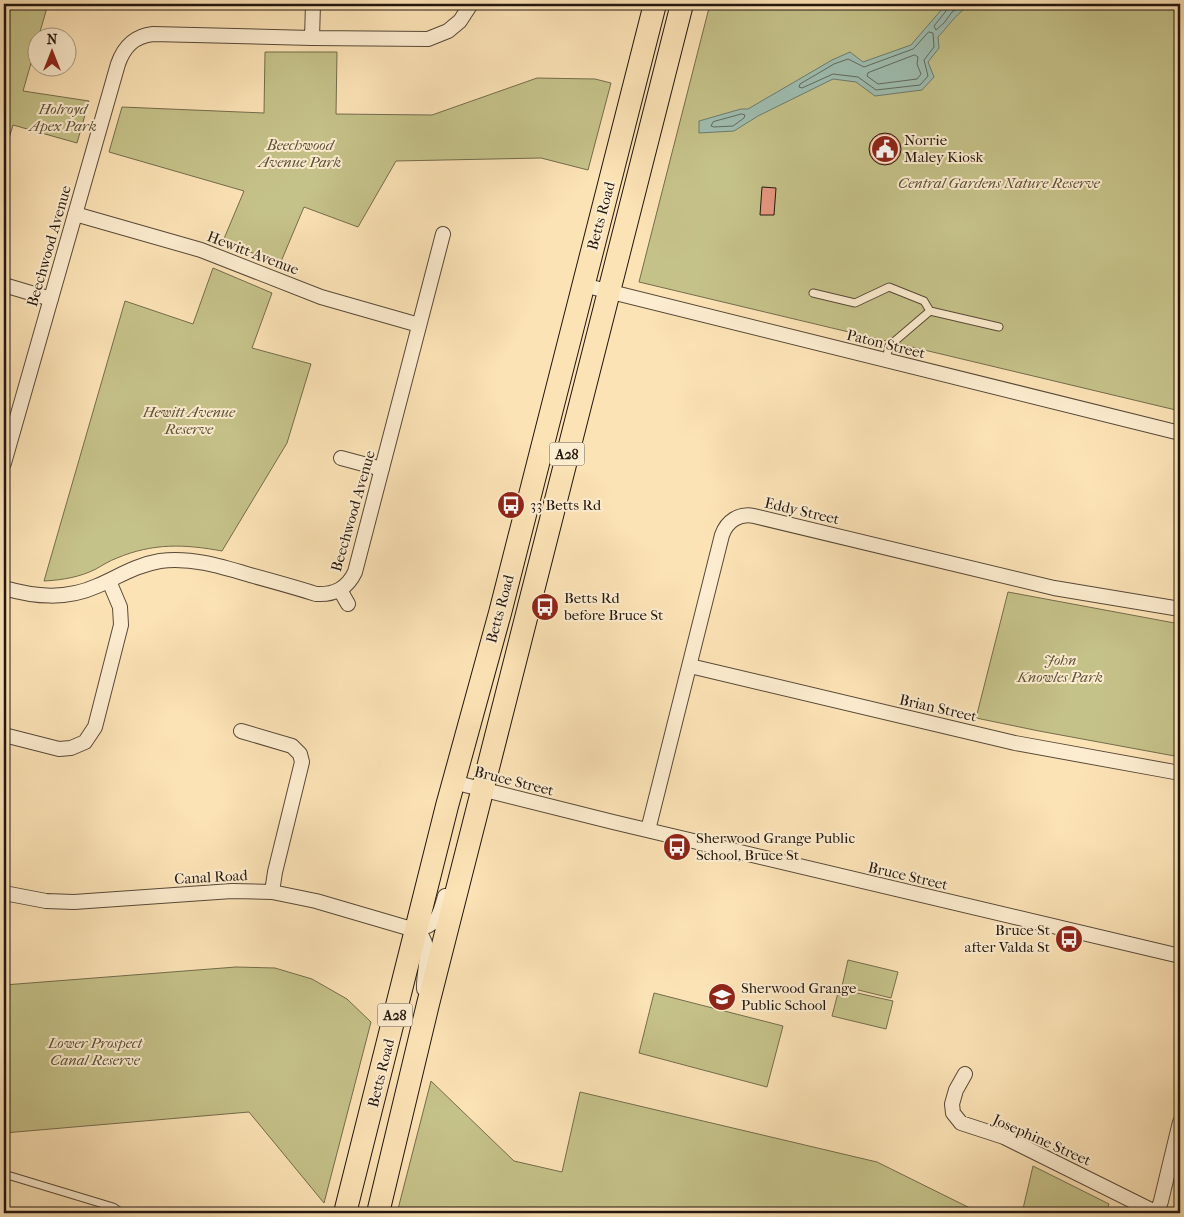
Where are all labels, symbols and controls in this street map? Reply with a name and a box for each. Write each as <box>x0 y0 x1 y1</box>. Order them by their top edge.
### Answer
north arrow <box>28 28 78 78</box>
text: N <box>47 31 58 48</box>
park label: Holroyd Apex Park <box>27 100 97 135</box>
place label: Norrie Maley Kiosk <box>904 131 983 166</box>
public building icon: Norrie Maley Kiosk <box>870 134 900 164</box>
park label: Beechwood Avenue Park <box>257 136 341 171</box>
park label: Central Gardens Nature Reserve <box>898 174 1101 192</box>
street label: Betts Road <box>583 179 619 252</box>
street label: Beechwood Avenue <box>23 183 75 309</box>
street label: Hewitt Avenue <box>205 227 302 279</box>
street label: Paton Street <box>845 326 928 363</box>
park label: Hewitt Avenue Reserve <box>142 403 236 438</box>
road number: A28 <box>550 442 584 466</box>
street label: Beechwood Avenue <box>327 448 379 574</box>
bus stop icon: 33 Betts Rd <box>496 490 526 520</box>
street label: Eddy Street <box>763 494 842 528</box>
place label: 33 Betts Rd <box>530 496 602 514</box>
street label: Betts Road <box>482 572 518 645</box>
place label: Betts Rd before Bruce St <box>563 589 664 624</box>
bus stop icon: Betts Rd before Bruce St <box>530 592 560 622</box>
park label: John Knowles Park <box>1016 651 1103 686</box>
street label: Brian Street <box>897 690 979 726</box>
street label: Bruce Street <box>472 762 556 800</box>
place label: Sherwood Grange Public School, Bruce St <box>696 829 855 864</box>
bus stop icon: Sherwood Grange Public School, Bruce St <box>662 832 692 862</box>
street label: Bruce Street <box>866 858 950 894</box>
street label: Canal Road <box>174 866 249 888</box>
place label: Bruce St after Valda St <box>965 921 1051 956</box>
bus stop icon: Bruce St after Valda St <box>1054 924 1084 954</box>
place label: Sherwood Grange Public School <box>741 979 857 1014</box>
school or university icon: Sherwood Grange Public School <box>707 982 737 1012</box>
road number: A28 <box>378 1004 412 1026</box>
park label: Lower Prospect Canal Reserve <box>47 1034 143 1069</box>
street label: Betts Road <box>364 1036 398 1109</box>
street label: Josephine Street <box>989 1110 1094 1170</box>

